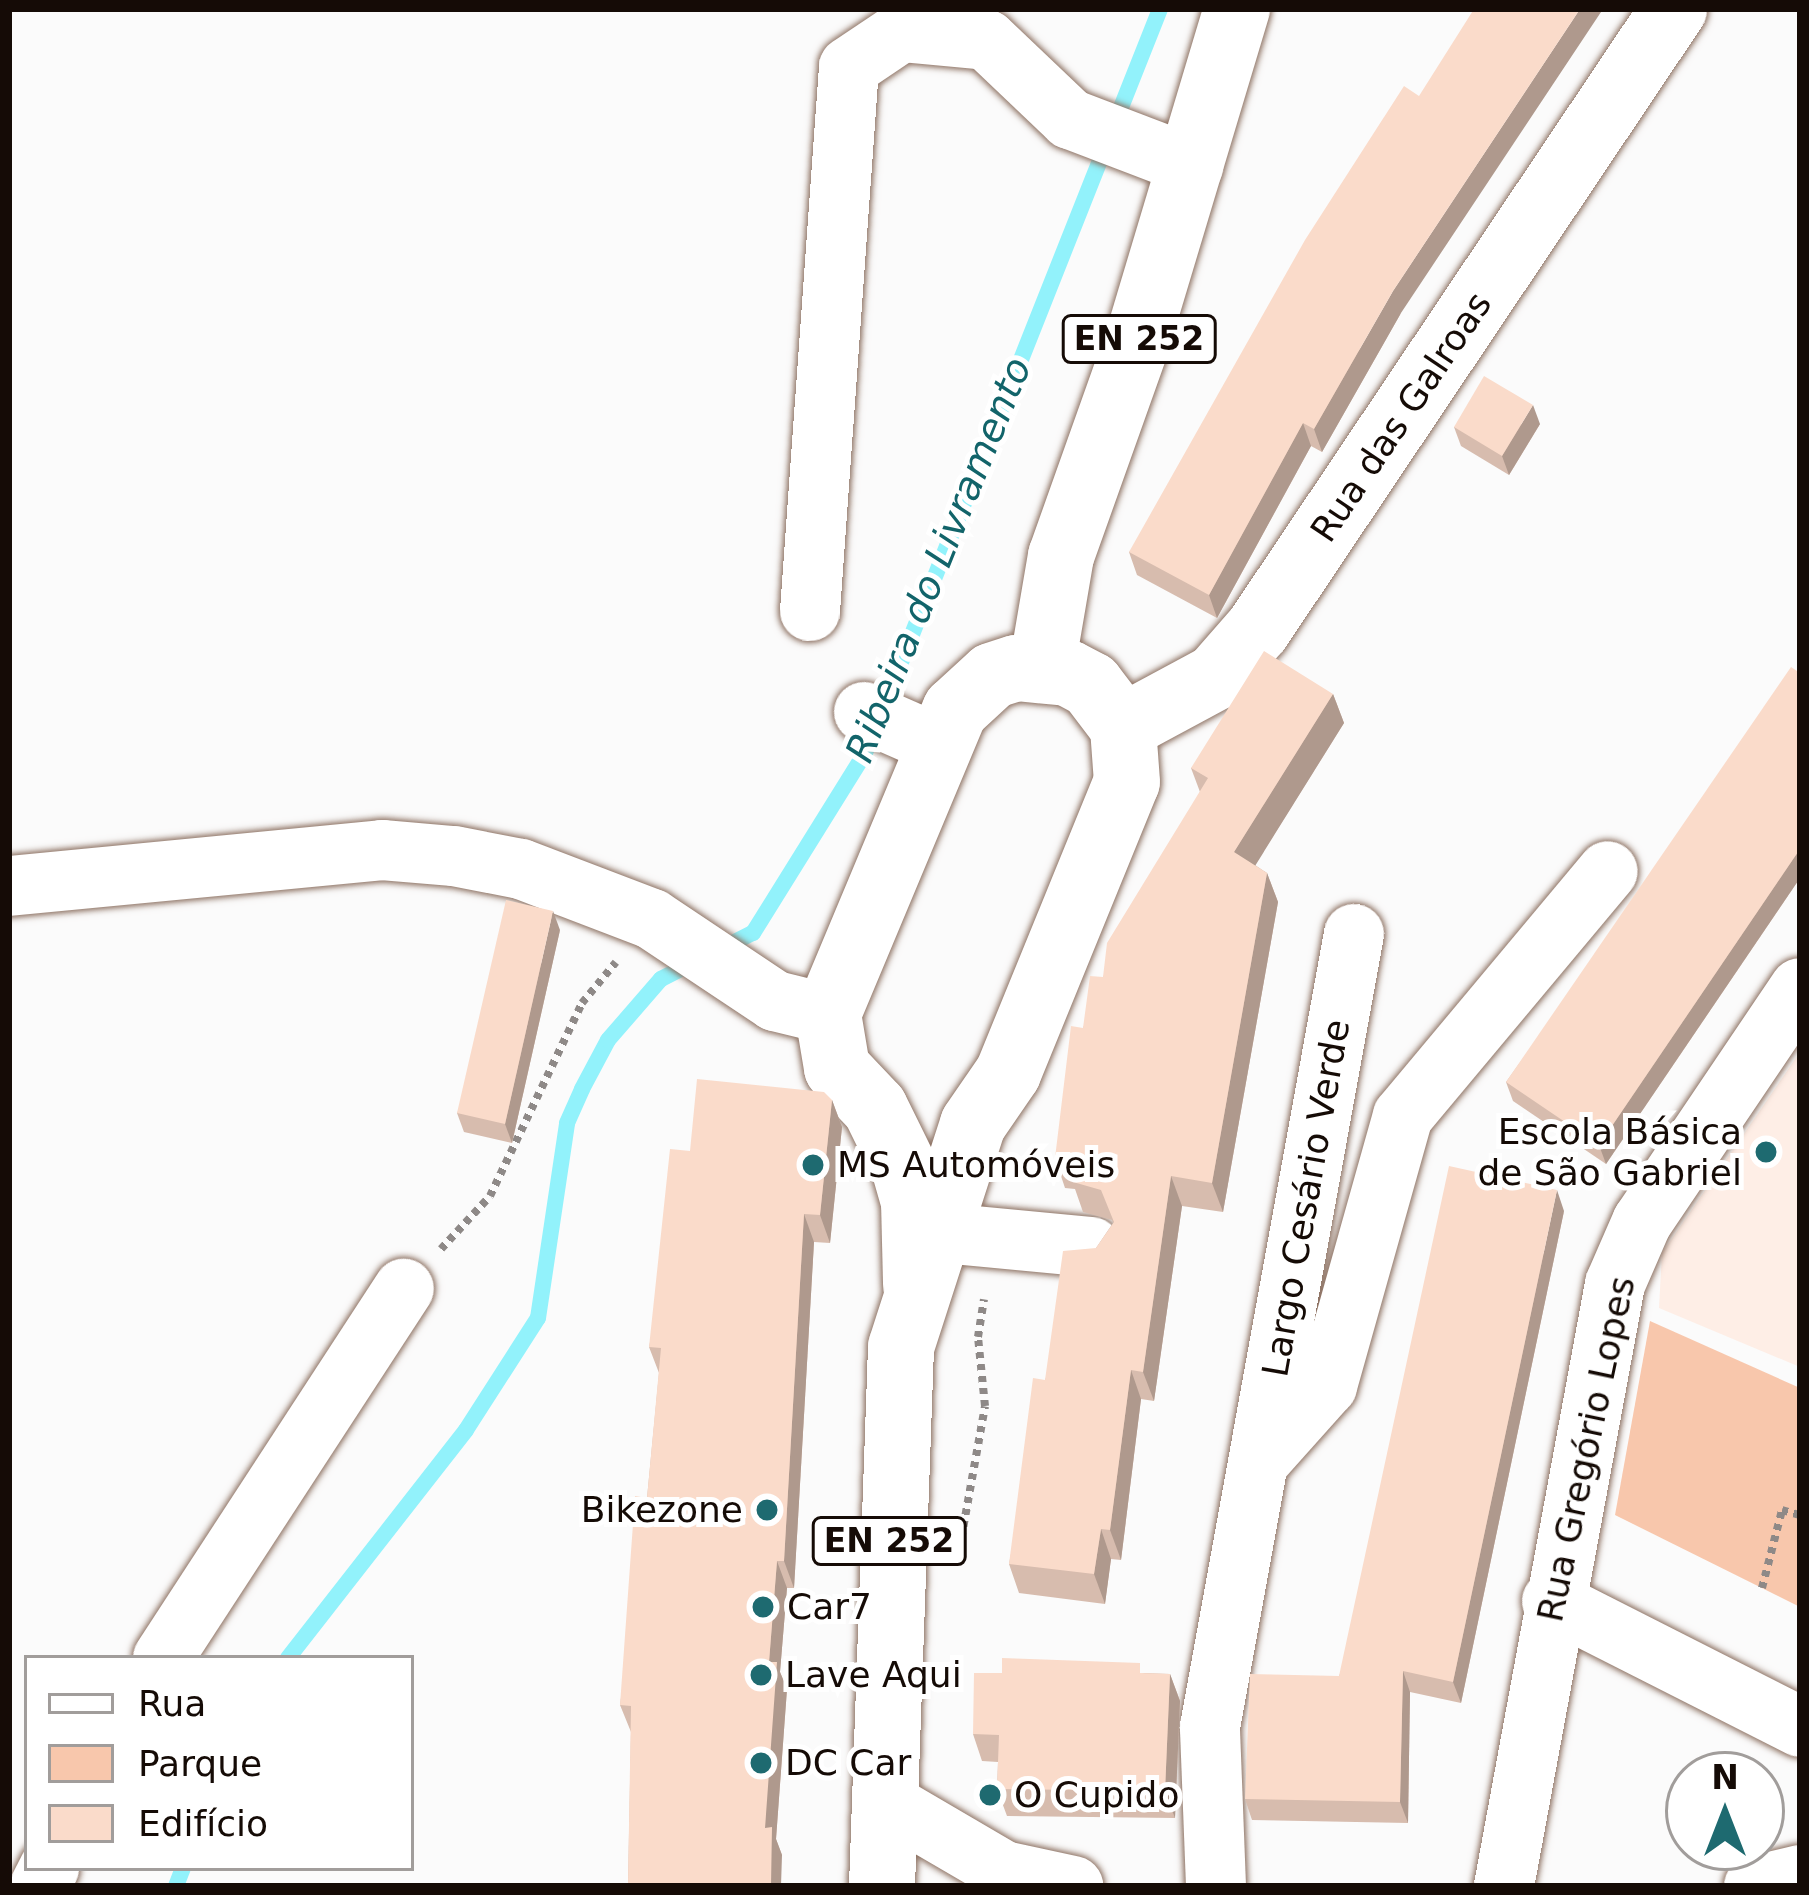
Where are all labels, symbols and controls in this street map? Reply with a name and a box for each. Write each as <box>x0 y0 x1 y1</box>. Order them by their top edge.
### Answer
street label: Rua das Galroas <box>1302 284 1500 550</box>
road number: EN 252 <box>1061 312 1217 366</box>
water label: Ribeira do Livramento <box>836 351 1042 769</box>
street label: Largo Cesário Verde <box>1253 1016 1359 1380</box>
place label: Escola Básica de São Gabriel <box>1477 1109 1742 1194</box>
marker: Escola Básica de São Gabriel <box>1753 1139 1779 1165</box>
place label: MS Automóveis <box>837 1143 1115 1187</box>
marker: MS Automóveis <box>800 1152 826 1178</box>
street label: Rua Gregório Lopes <box>1528 1272 1644 1626</box>
place label: Bikezone <box>581 1488 743 1532</box>
marker: Bikezone <box>754 1497 780 1523</box>
road number: EN 252 <box>811 1514 967 1568</box>
place label: Car7 <box>787 1585 872 1629</box>
marker: Car7 <box>750 1594 776 1620</box>
place label: Lave Aqui <box>785 1653 962 1697</box>
legend <box>24 1655 414 1871</box>
marker: Lave Aqui <box>748 1662 774 1688</box>
text: Rua <box>138 1683 206 1724</box>
place label: DC Car <box>785 1741 911 1785</box>
text: Parque <box>138 1743 262 1784</box>
marker: DC Car <box>748 1750 774 1776</box>
north arrow <box>1665 1751 1785 1871</box>
text: N <box>1711 1758 1739 1797</box>
place label: O Cupido <box>1014 1773 1179 1817</box>
marker: O Cupido <box>977 1782 1003 1808</box>
text: Edifício <box>138 1803 268 1844</box>

